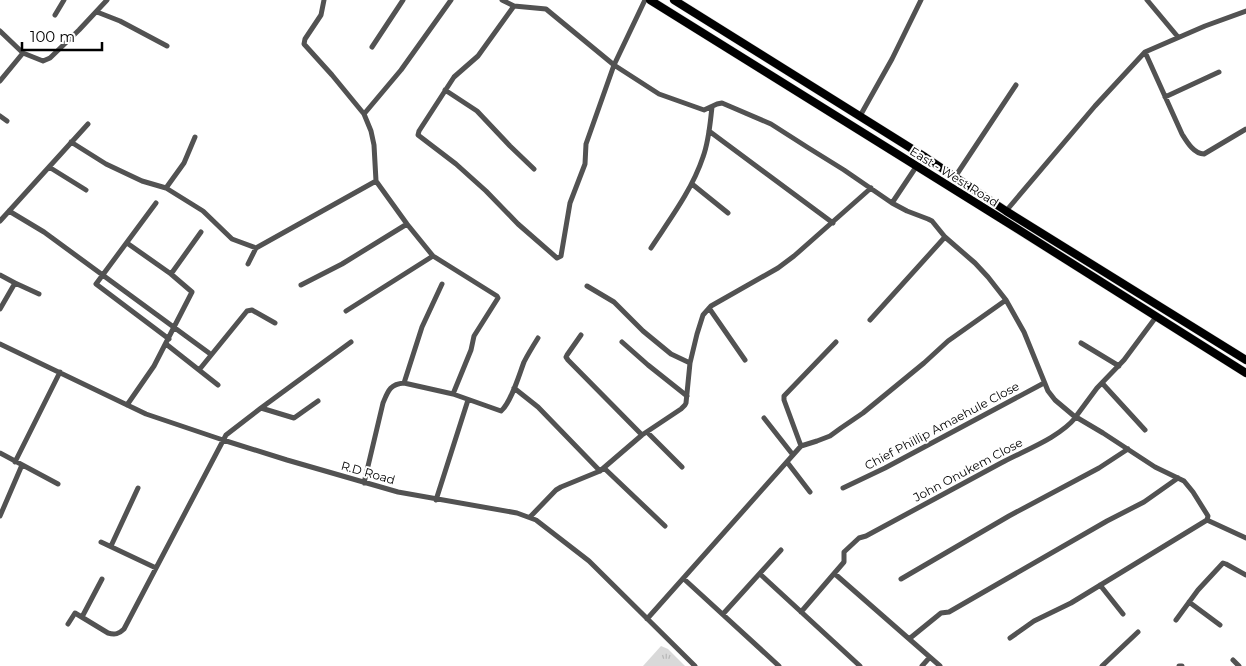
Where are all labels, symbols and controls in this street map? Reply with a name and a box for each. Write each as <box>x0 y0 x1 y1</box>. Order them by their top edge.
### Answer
scale bar <box>22 20 102 52</box>
text: 100 m <box>30 27 75 46</box>
street label: East - West Road <box>907 143 1001 210</box>
street label: Chief Phillip Amaehule Close <box>862 378 1022 473</box>
street label: John Onukem Close <box>910 434 1025 505</box>
street label: R.D Road <box>339 458 397 487</box>

